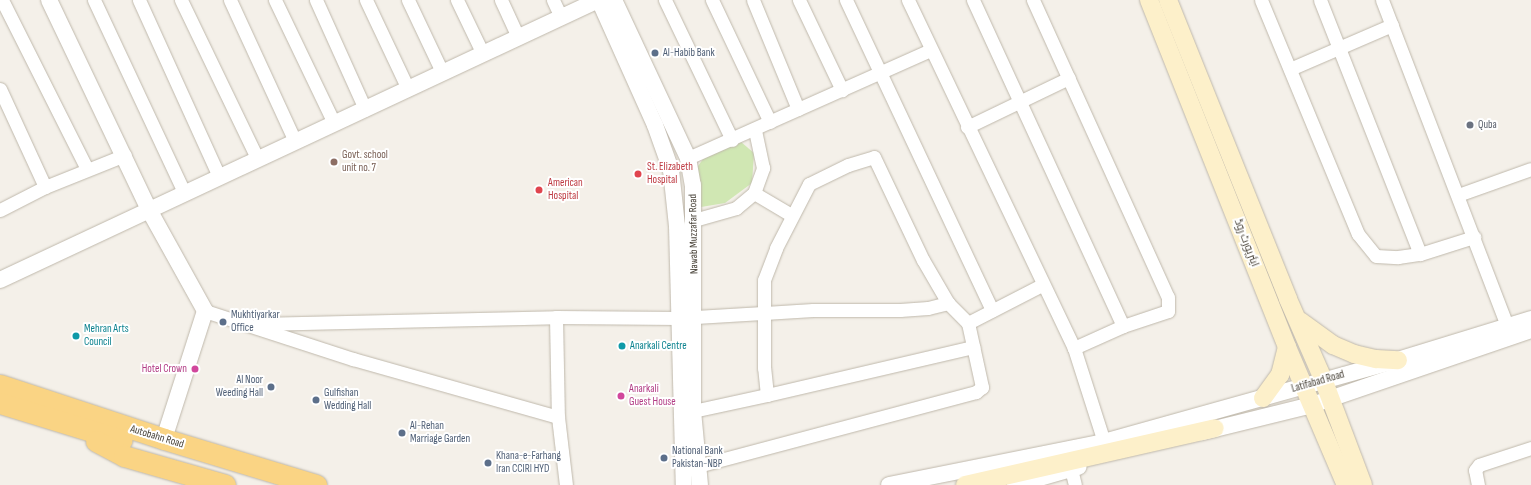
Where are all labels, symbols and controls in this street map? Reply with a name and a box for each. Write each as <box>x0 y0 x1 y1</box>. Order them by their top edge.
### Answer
place label: Al-Habib Bank <box>663 46 715 60</box>
marker: Al-Habib Bank <box>650 48 660 58</box>
place label: Quba <box>1478 118 1497 132</box>
marker: Quba <box>1465 120 1475 130</box>
place label: Govt. school unit no. 7 <box>342 149 388 175</box>
marker: Govt. school unit no. 7 <box>329 157 339 167</box>
place label: St. Elizabeth Hospital <box>647 161 693 187</box>
marker: St. Elizabeth Hospital <box>632 168 644 180</box>
place label: American Hospital <box>548 177 583 203</box>
marker: American Hospital <box>533 184 545 196</box>
street label: Nawab Muzzafar Road <box>687 194 701 274</box>
street label: ایئرپورٹ روڈ <box>1231 217 1261 269</box>
place label: Mukhtiyarkar Office <box>231 309 280 335</box>
marker: Mukhtiyarkar Office <box>218 317 228 327</box>
place label: Mehran Arts Council <box>84 323 129 349</box>
marker: Mehran Arts Council <box>71 331 81 341</box>
place label: Anarkali Centre <box>630 339 687 353</box>
marker: Anarkali Centre <box>617 341 627 351</box>
place label: Hotel Crown <box>142 362 187 376</box>
marker: Hotel Crown <box>190 364 200 374</box>
street label: Latifabad Road <box>1290 368 1346 396</box>
place label: Al Noor Weeding Hall <box>216 374 263 400</box>
marker: Al Noor Weeding Hall <box>266 382 276 392</box>
place label: Anarkali Guest House <box>629 383 676 409</box>
place label: Gulfishan Wedding Hall <box>324 387 371 413</box>
marker: Anarkali Guest House <box>616 391 626 401</box>
marker: Gulfishan Wedding Hall <box>311 395 321 405</box>
place label: Al-Rehan Marriage Garden <box>410 420 470 446</box>
street label: Autobahn Road <box>129 423 185 451</box>
marker: Al-Rehan Marriage Garden <box>397 428 407 438</box>
place label: National Bank Pakistan-NBP <box>672 445 723 471</box>
place label: Khana-e-Farhang Iran CCIRI HYD <box>496 450 561 476</box>
marker: National Bank Pakistan-NBP <box>659 453 669 463</box>
marker: Khana-e-Farhang Iran CCIRI HYD <box>483 458 493 468</box>

